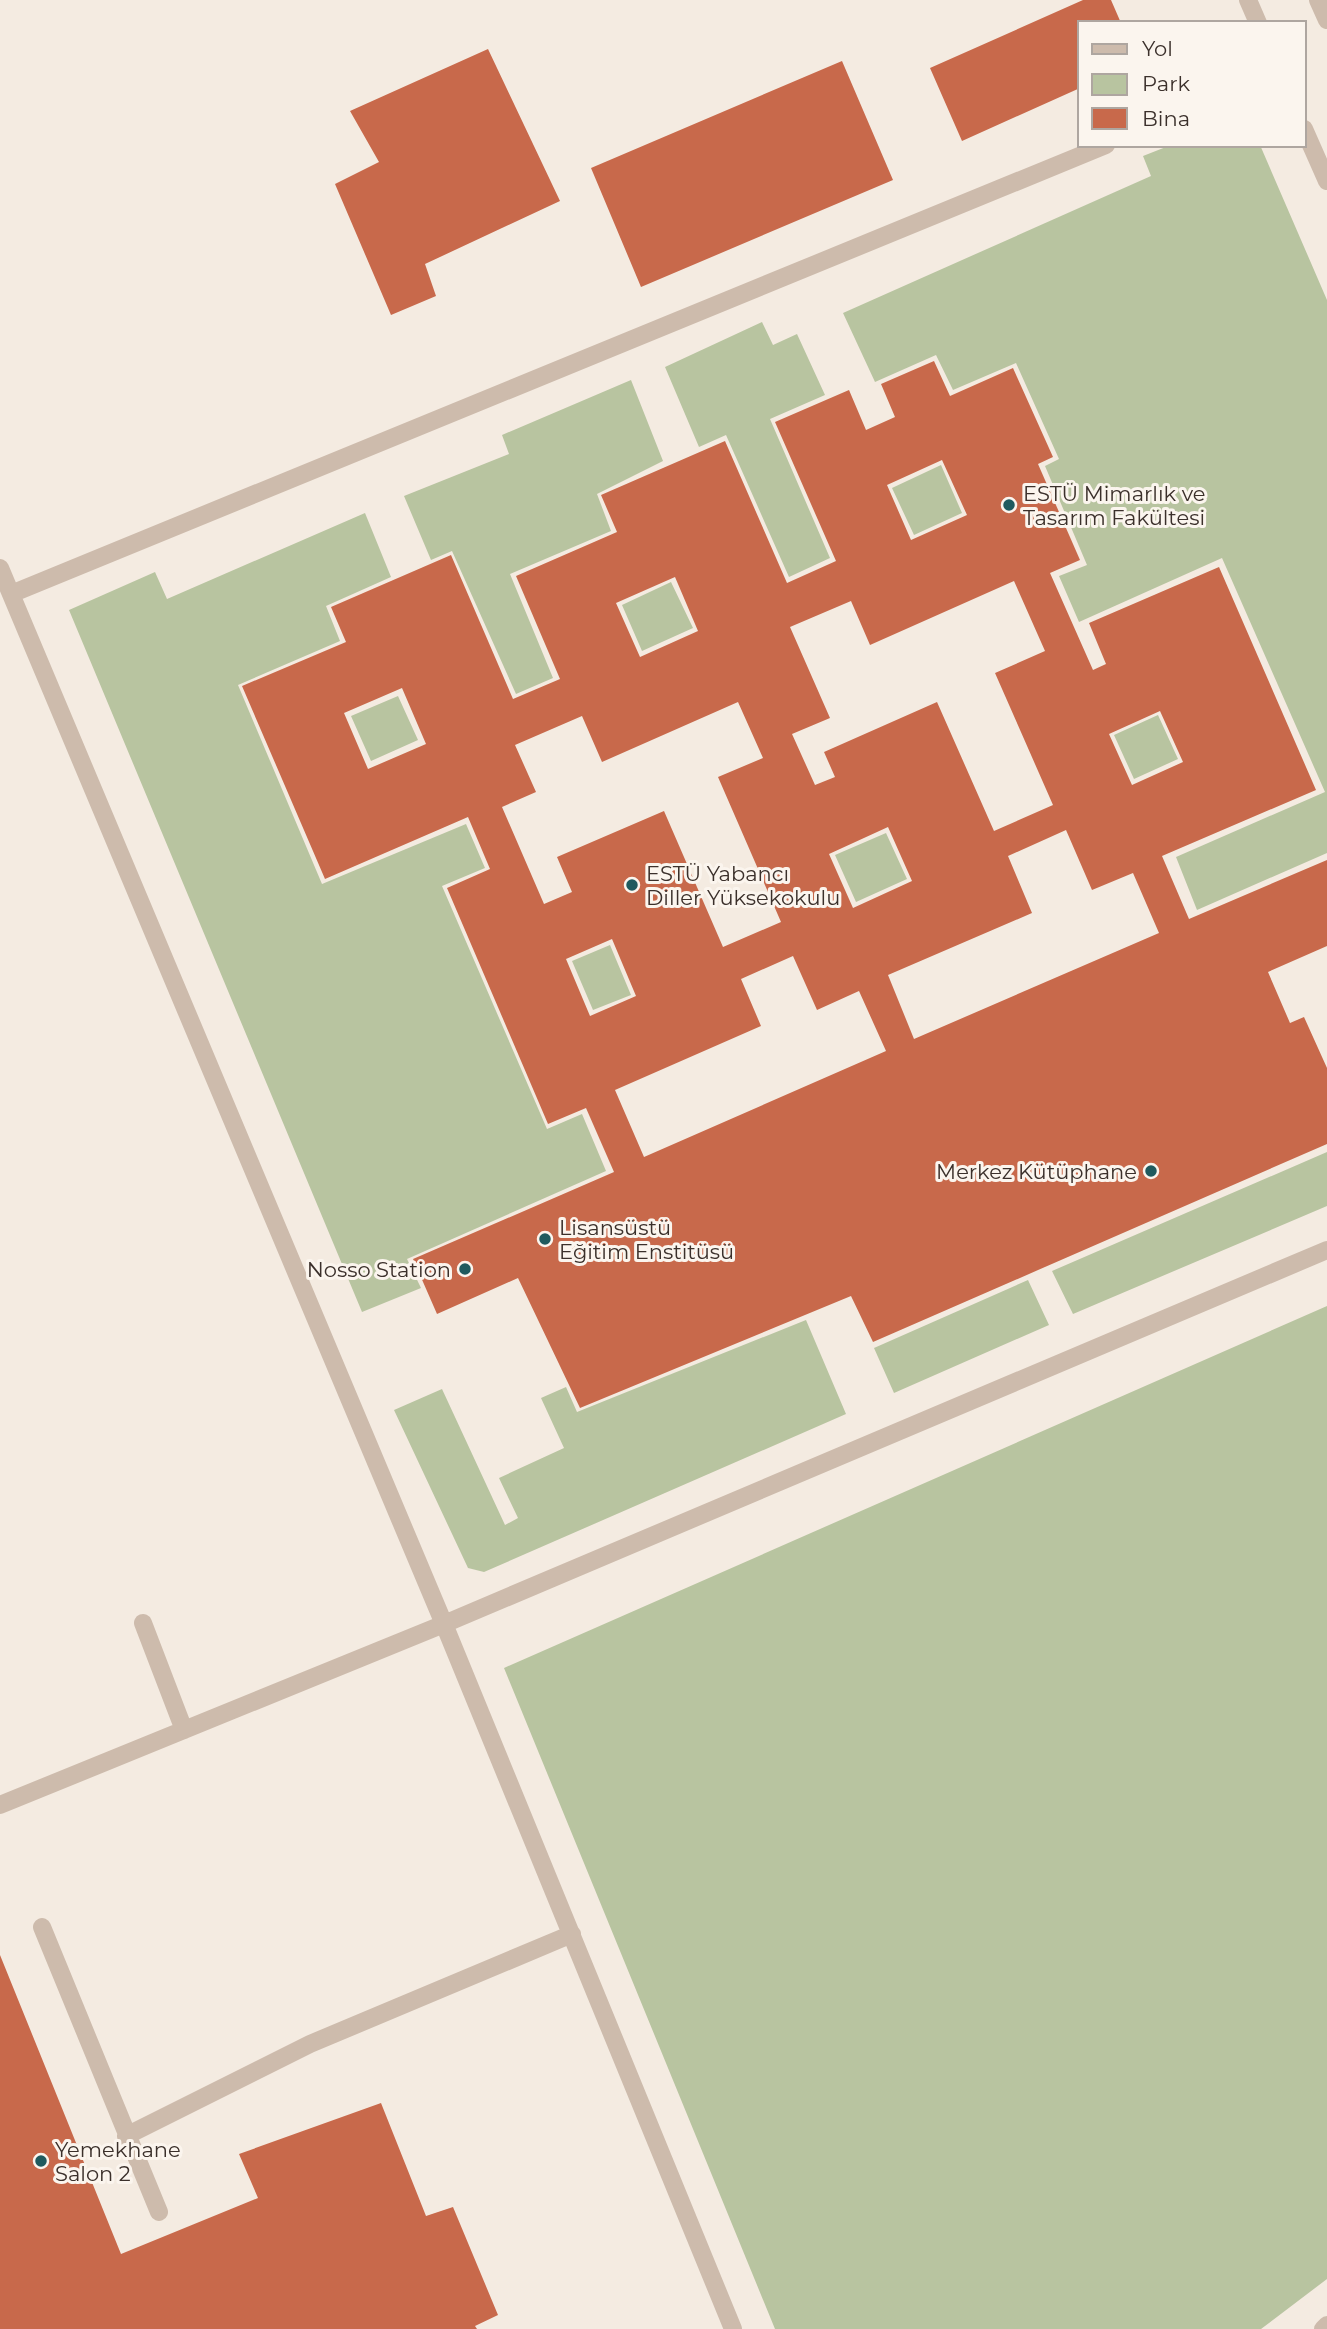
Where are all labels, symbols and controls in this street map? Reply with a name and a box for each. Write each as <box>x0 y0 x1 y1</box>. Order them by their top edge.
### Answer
legend <box>1078 21 1306 147</box>
text: Yol <box>1142 36 1173 61</box>
text: Park <box>1142 71 1190 96</box>
text: Bina <box>1142 106 1190 131</box>
place label: ESTÜ Mimarlık ve Tasarım Fakültesi <box>1023 481 1205 530</box>
marker: ESTÜ Mimarlık ve Tasarım Fakültesi <box>1001 497 1017 513</box>
place label: ESTÜ Yabancı Diller Yüksekokulu <box>646 861 840 910</box>
marker: ESTÜ Yabancı Diller Yüksekokulu <box>624 877 640 893</box>
place label: Merkez Kütüphane <box>936 1159 1137 1184</box>
marker: Merkez Kütüphane <box>1143 1163 1159 1179</box>
place label: Lisansüstü Eğitim Enstitüsü <box>559 1215 734 1264</box>
marker: Lisansüstü Eğitim Enstitüsü <box>537 1231 553 1247</box>
place label: Nosso Station <box>307 1257 451 1282</box>
marker: Nosso Station <box>457 1261 473 1277</box>
place label: Yemekhane Salon 2 <box>55 2137 181 2186</box>
marker: Yemekhane Salon 2 <box>33 2153 49 2169</box>

